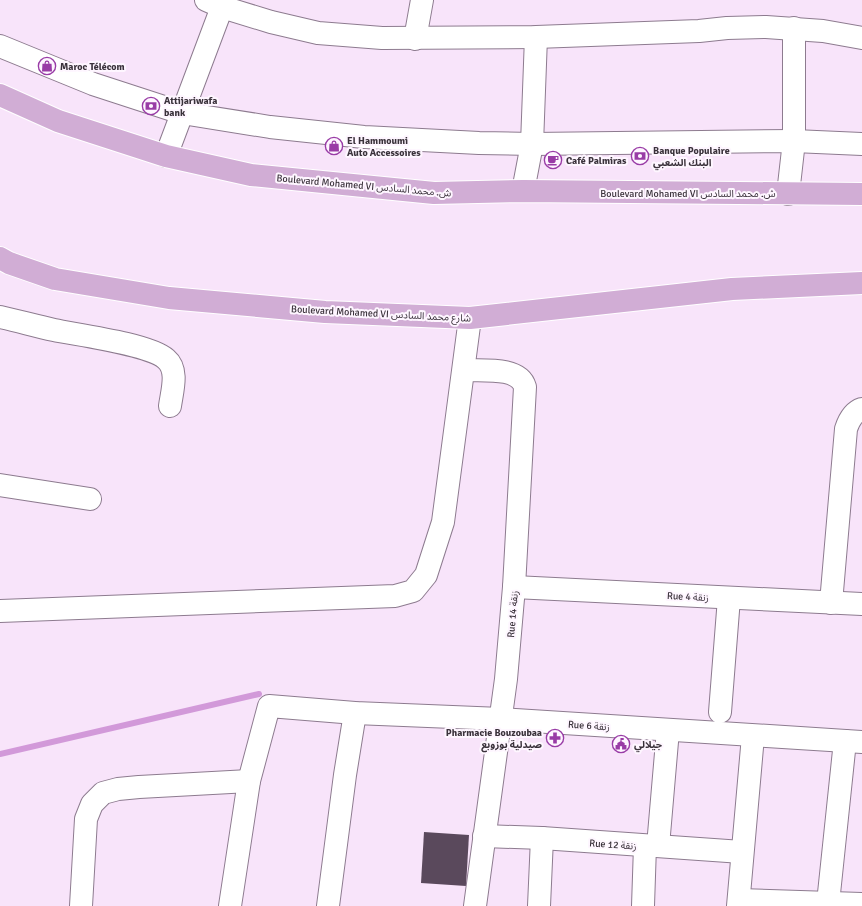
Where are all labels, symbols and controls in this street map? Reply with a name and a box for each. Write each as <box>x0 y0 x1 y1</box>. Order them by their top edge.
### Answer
shop icon: Maroc Télécom <box>37 56 57 76</box>
place label: Maroc Télécom <box>60 61 125 73</box>
place label: Attijariwafa bank <box>164 95 217 119</box>
bank icon: Attijariwafa bank <box>141 96 161 116</box>
place label: El Hammoumi Auto Accessoires <box>347 135 421 159</box>
shop icon: El Hammoumi Auto Accessoires <box>324 136 344 156</box>
place label: Banque Populaire البنك الشعبي <box>653 145 730 171</box>
bank icon: Banque Populaire البنك الشعبي <box>630 146 650 166</box>
cafe icon: Café Palmiras <box>543 150 563 170</box>
place label: Café Palmiras <box>566 155 627 167</box>
street label: Boulevard Mohamed VI ش. محمد السادس <box>276 172 452 200</box>
street label: Boulevard Mohamed VI ش. محمد السادس <box>600 188 776 200</box>
street label: Boulevard Mohamed VI شارع محمد السادس <box>291 303 471 326</box>
street label: Rue 14 زنقة <box>505 590 521 638</box>
street label: Rue 4 زنقة <box>667 590 710 604</box>
street label: Rue 6 زنقة <box>568 719 611 733</box>
place label: Pharmacie Bouzoubaa صيدلية بوزوبع <box>446 727 542 753</box>
pharmacy icon: Pharmacie Bouzoubaa صيدلية بوزوبع <box>545 728 565 748</box>
public building icon: جيلالي <box>611 734 631 754</box>
place label: جيلالي <box>634 739 663 753</box>
street label: Rue 12 زنقة <box>589 837 637 853</box>

